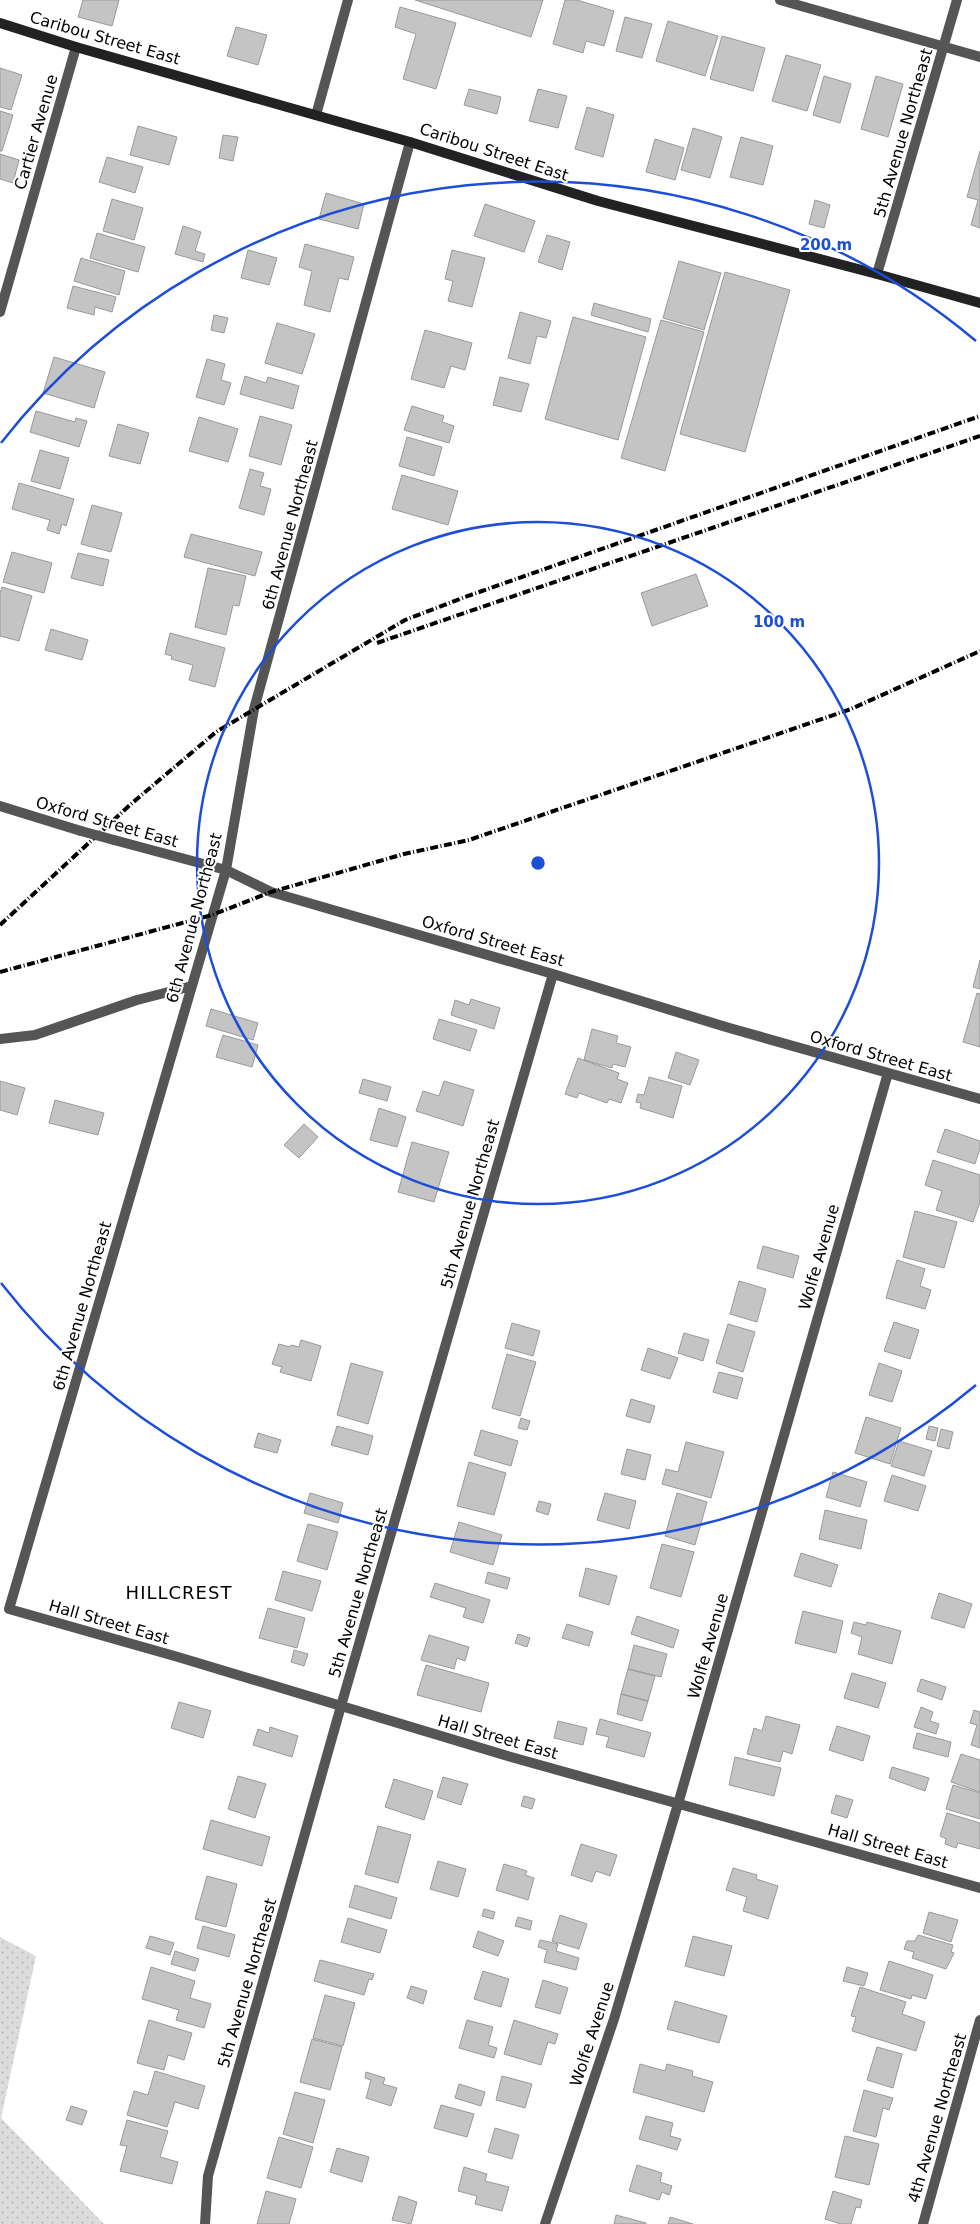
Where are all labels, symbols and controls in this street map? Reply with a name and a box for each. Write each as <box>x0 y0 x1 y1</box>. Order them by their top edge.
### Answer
street label: Caribou Street East <box>28 7 182 69</box>
street label: 5th Avenue Northeast <box>870 46 936 220</box>
street label: Cartier Avenue <box>10 72 62 192</box>
street label: Caribou Street East <box>417 119 571 185</box>
text: 200 m <box>800 236 852 254</box>
street label: 6th Avenue Northeast <box>258 438 322 612</box>
text: 100 m <box>753 613 805 631</box>
street label: Oxford Street East <box>34 793 180 851</box>
street label: 6th Avenue Northeast <box>162 831 226 1005</box>
centre of rings <box>529 854 547 872</box>
street label: Oxford Street East <box>420 912 566 970</box>
street label: Oxford Street East <box>808 1027 954 1085</box>
street label: 5th Avenue Northeast <box>437 1117 503 1291</box>
street label: Wolfe Avenue <box>795 1202 843 1312</box>
street label: 6th Avenue Northeast <box>49 1219 115 1393</box>
street label: 5th Avenue Northeast <box>325 1506 391 1680</box>
district label: HILLCREST <box>126 1582 232 1603</box>
street label: Wolfe Avenue <box>684 1591 732 1701</box>
street label: Hall Street East <box>47 1596 171 1648</box>
street label: Hall Street East <box>436 1711 560 1763</box>
street label: Hall Street East <box>826 1820 950 1872</box>
street label: 5th Avenue Northeast <box>214 1896 280 2070</box>
street label: Wolfe Avenue <box>566 1979 618 2089</box>
street label: 4th Avenue Northeast <box>904 2031 970 2205</box>

